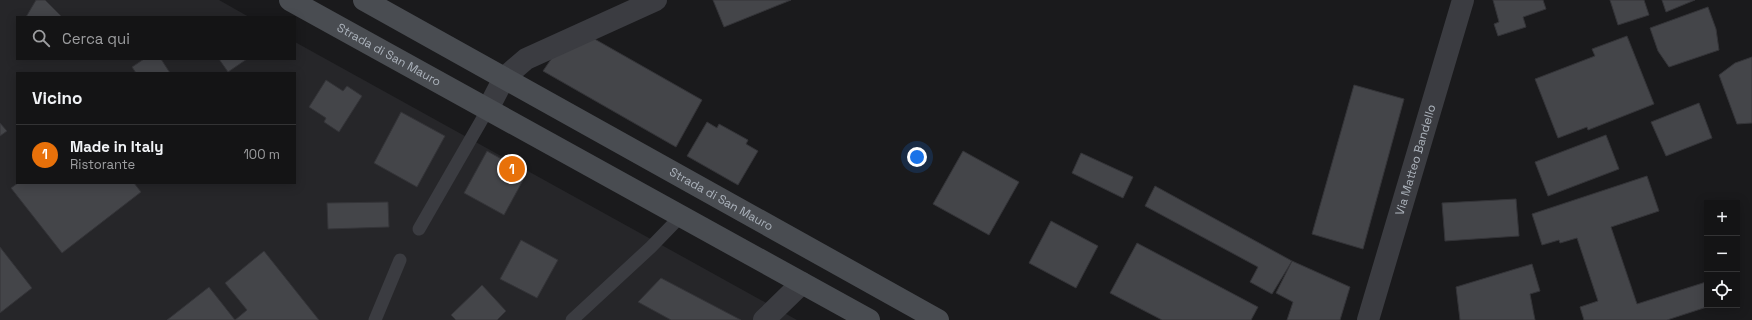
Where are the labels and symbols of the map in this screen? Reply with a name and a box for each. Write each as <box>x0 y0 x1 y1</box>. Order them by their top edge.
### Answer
street label: Strada di San Mauro <box>334 20 444 90</box>
street label: Via Matteo Bandello <box>1391 102 1440 217</box>
your location <box>907 147 927 167</box>
pin: 1 <box>499 154 525 184</box>
street label: Strada di San Mauro <box>666 164 776 234</box>

